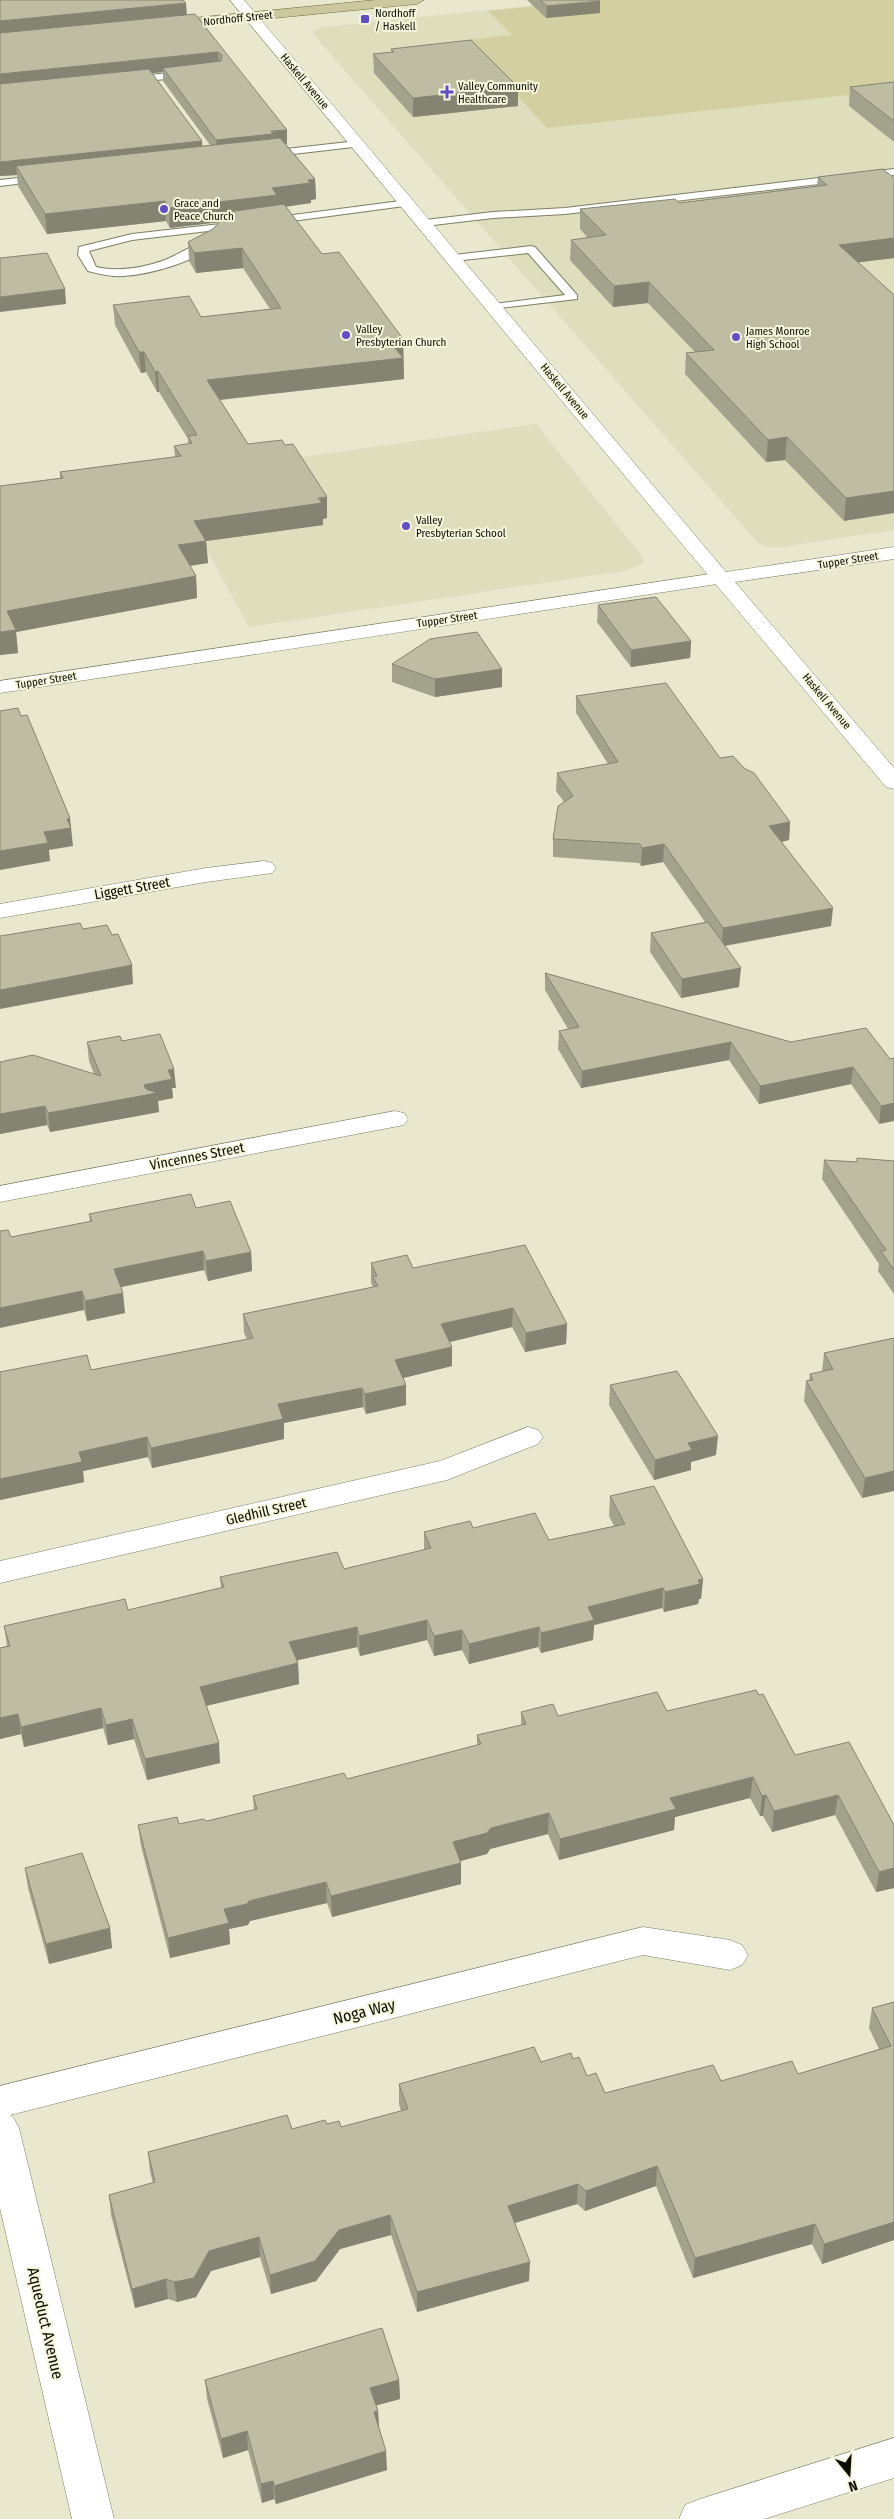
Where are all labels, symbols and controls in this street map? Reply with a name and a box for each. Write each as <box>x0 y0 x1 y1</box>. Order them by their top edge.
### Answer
place label: Nordhoff / Haskell <box>375 7 416 33</box>
street label: Nordhoff Street <box>203 8 274 29</box>
marker: Nordhoff / Haskell <box>359 13 371 25</box>
street label: Haskell Avenue <box>278 51 332 112</box>
place label: Valley Community Healthcare <box>458 80 538 106</box>
marker: Valley Community Healthcare <box>440 85 454 99</box>
place label: Grace and Peace Church <box>174 197 234 223</box>
marker: Grace and Peace Church <box>158 203 170 215</box>
place label: Valley Presbyterian Church <box>356 323 446 349</box>
place label: James Monroe High School <box>746 325 810 351</box>
marker: Valley Presbyterian Church <box>340 329 352 341</box>
marker: James Monroe High School <box>730 331 742 343</box>
street label: Haskell Avenue <box>538 361 592 422</box>
place label: Valley Presbyterian School <box>416 514 506 540</box>
marker: Valley Presbyterian School <box>400 520 412 532</box>
street label: Tupper Street <box>817 549 880 572</box>
street label: Tupper Street <box>416 609 479 630</box>
street label: Tupper Street <box>15 669 78 692</box>
street label: Haskell Avenue <box>800 671 854 732</box>
street label: Liggett Street <box>93 873 172 904</box>
street label: Vincennes Street <box>148 1139 246 1174</box>
street label: Gledhill Street <box>224 1494 308 1529</box>
street label: Noga Way <box>331 1994 398 2028</box>
street label: Aqueduct Avenue <box>23 2265 68 2381</box>
north arrow <box>824 2449 874 2499</box>
text: N <box>846 2477 859 2495</box>

